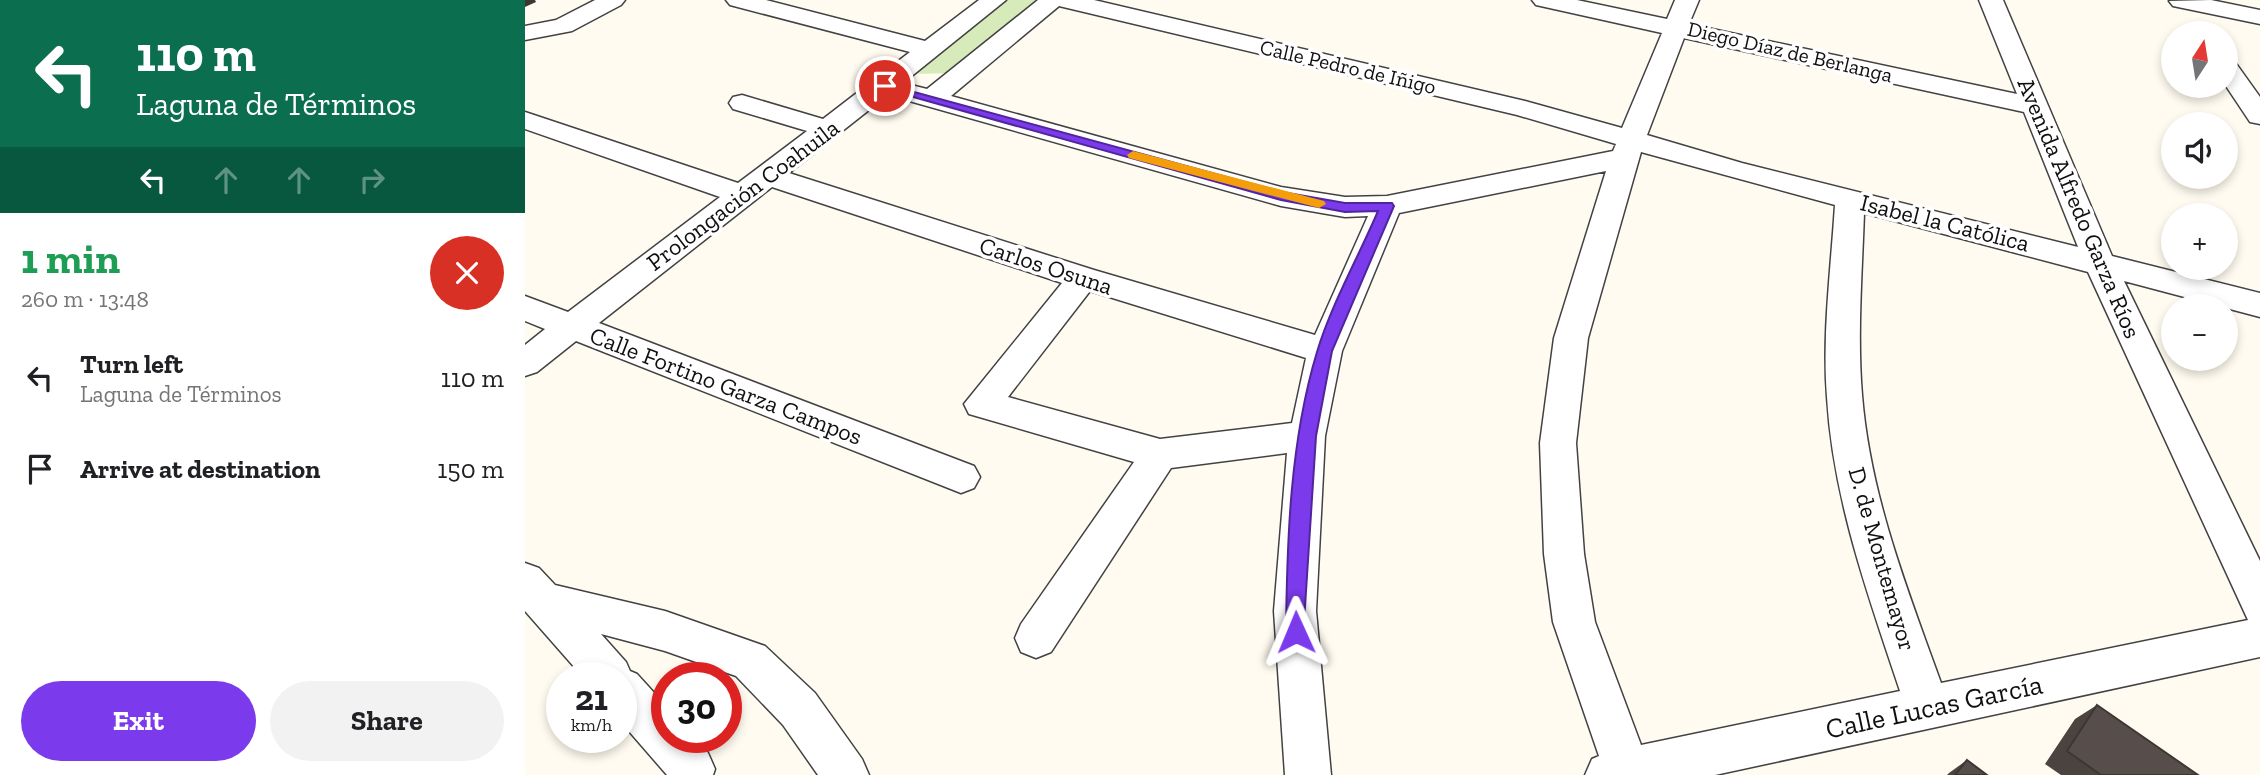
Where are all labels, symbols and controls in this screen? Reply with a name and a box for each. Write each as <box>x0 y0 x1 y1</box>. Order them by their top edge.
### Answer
street label: Diego Díaz de Berlanga <box>1685 16 1895 87</box>
north arrow <box>2161 21 2238 98</box>
map controls <box>2161 21 2238 371</box>
text: 110 m <box>136 25 256 84</box>
icon: left <box>21 28 112 119</box>
street label: Calle Pedro de Iñigo <box>1258 34 1439 99</box>
pin <box>855 56 915 116</box>
icon: arrive <box>866 67 904 105</box>
street label: Avenida Alfredo Garza Ríos <box>2011 73 2148 342</box>
text: Laguna de Términos <box>136 85 416 123</box>
street label: Prolongación Coahuila <box>641 112 845 276</box>
button: sound <box>2161 112 2238 189</box>
icon: left <box>134 161 172 199</box>
icon: ahead <box>207 161 245 199</box>
icon: ahead <box>280 161 318 199</box>
icon: right <box>353 161 391 199</box>
street label: Isabel la Católica <box>1858 188 2033 258</box>
button: + <box>2161 203 2238 280</box>
street label: Carlos Osuna <box>976 230 1117 301</box>
text: 1 min <box>21 233 120 284</box>
button: close <box>430 236 504 310</box>
text: 260 m · 13:48 <box>21 285 149 313</box>
button: − <box>2161 294 2238 371</box>
street label: Calle Fortino Garza Campos <box>586 320 866 451</box>
text: Turn left <box>80 348 183 380</box>
icon: left <box>21 359 59 397</box>
text: 110 m <box>441 362 504 394</box>
text: Laguna de Términos <box>80 380 282 408</box>
icon: arrive <box>21 450 59 488</box>
text: Arrive at destination <box>80 453 320 485</box>
text: 150 m <box>437 453 504 485</box>
street label: D. de Montemayor <box>1842 464 1923 654</box>
position arrow <box>1259 595 1333 669</box>
speed limit sign: 30 <box>651 662 742 753</box>
street label: Calle Lucas García <box>1823 667 2046 746</box>
text: 21 <box>575 677 608 719</box>
button: Exit <box>21 681 256 761</box>
button: Share <box>270 681 504 761</box>
text: km/h <box>571 714 612 736</box>

